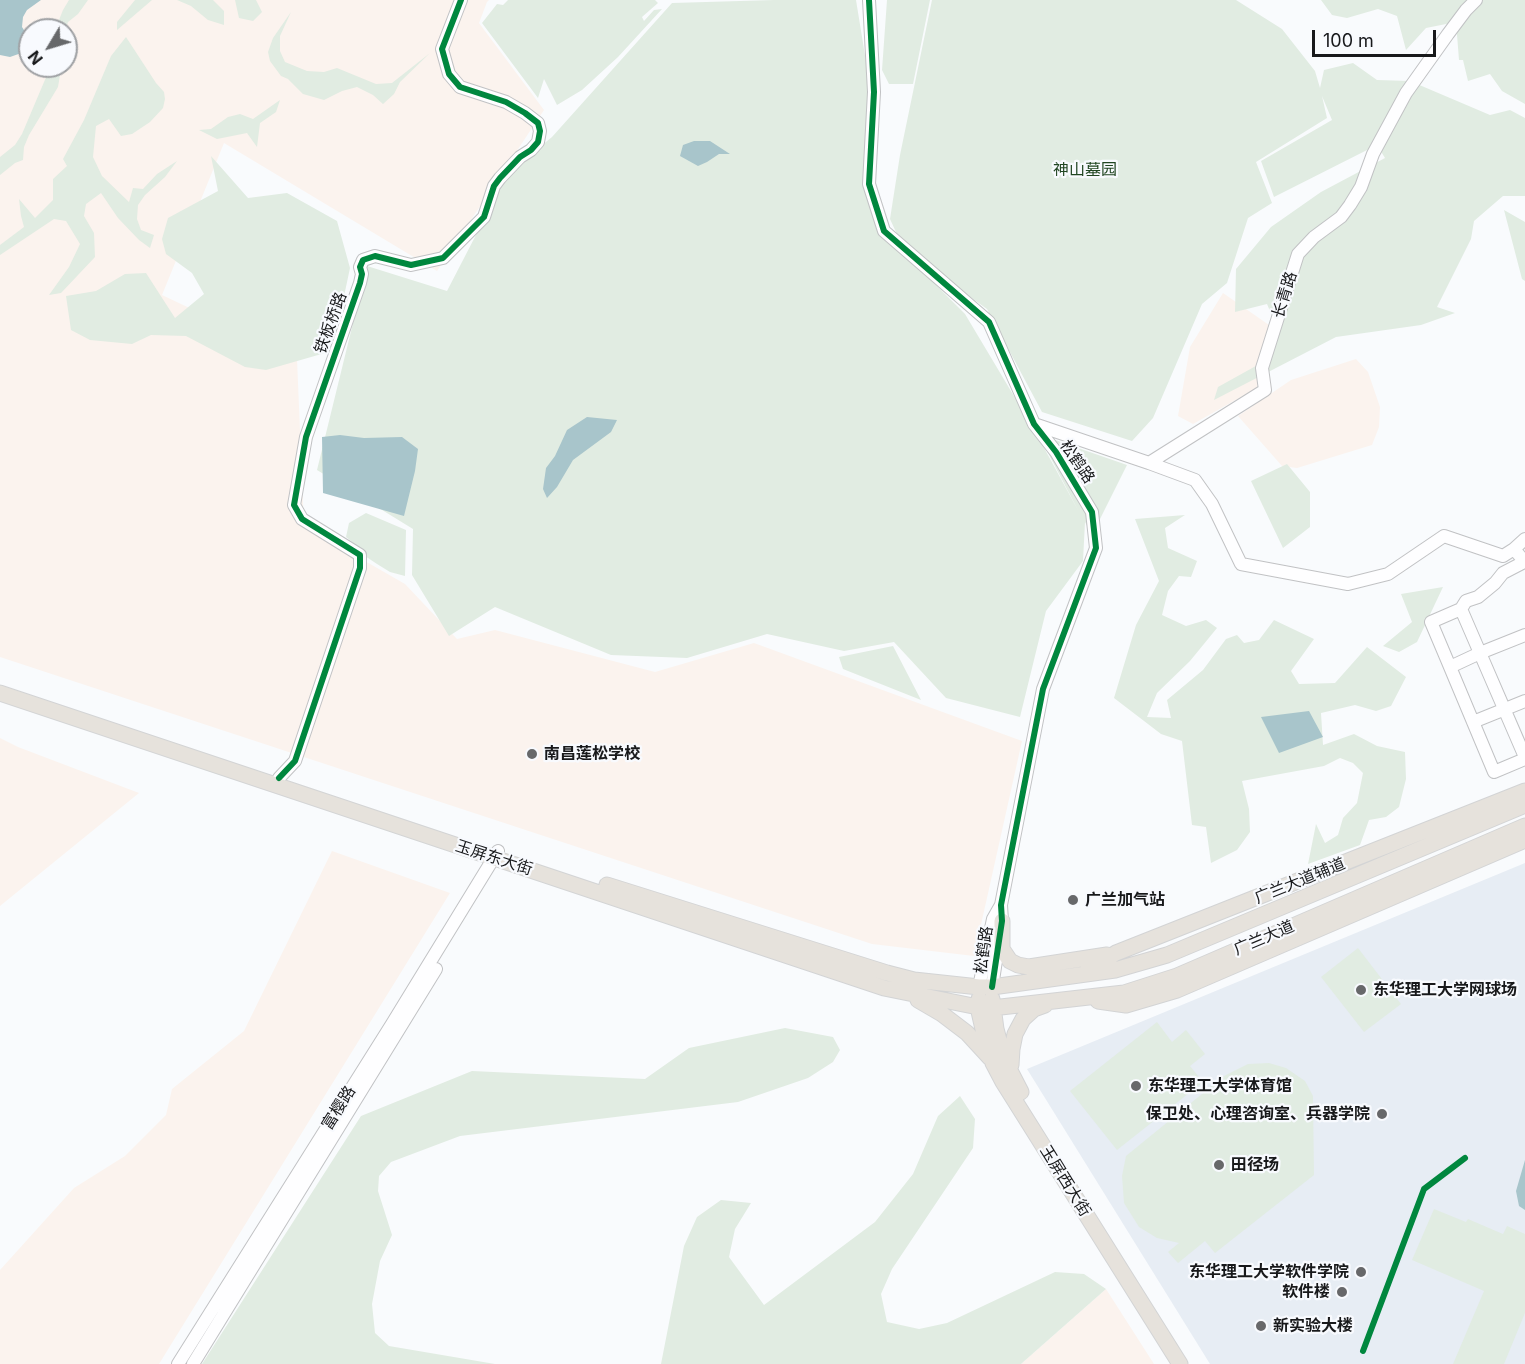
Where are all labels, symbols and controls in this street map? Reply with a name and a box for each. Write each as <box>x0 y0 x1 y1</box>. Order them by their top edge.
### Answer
north arrow <box>18 18 78 78</box>
scale bar <box>1315 18 1440 56</box>
text: 100 m <box>1323 30 1374 51</box>
text: N <box>24 47 47 69</box>
park label: 神山墓园 <box>1053 160 1117 180</box>
street label: 长青路 <box>1269 269 1301 321</box>
street label: 铁板桥路 <box>311 290 351 356</box>
street label: 松鹤路 <box>1056 437 1098 487</box>
place label: 南昌莲松学校 <box>544 744 640 764</box>
marker: 南昌莲松学校 <box>525 747 539 761</box>
street label: 玉屏东大街 <box>453 837 535 879</box>
street label: 广兰大道辅道 <box>1252 854 1348 908</box>
place label: 广兰加气站 <box>1085 890 1165 910</box>
marker: 广兰加气站 <box>1066 893 1080 907</box>
street label: 广兰大道 <box>1231 917 1297 959</box>
street label: 松鹤路 <box>971 925 997 975</box>
place label: 东华理工大学网球场 <box>1373 980 1517 1000</box>
marker: 东华理工大学网球场 <box>1354 983 1368 997</box>
place label: 东华理工大学体育馆 <box>1148 1076 1292 1096</box>
marker: 东华理工大学体育馆 <box>1129 1079 1143 1093</box>
street label: 富樱路 <box>318 1083 360 1133</box>
place label: 保卫处、心理咨询室、兵器学院 <box>1146 1104 1370 1124</box>
marker: 保卫处、心理咨询室、兵器学院 <box>1375 1107 1389 1121</box>
street label: 玉屏西大街 <box>1036 1142 1094 1220</box>
place label: 田径场 <box>1231 1155 1279 1175</box>
marker: 田径场 <box>1212 1158 1226 1172</box>
place label: 东华理工大学软件学院 <box>1189 1262 1349 1282</box>
marker: 东华理工大学软件学院 <box>1354 1265 1368 1279</box>
place label: 软件楼 <box>1282 1282 1330 1302</box>
marker: 软件楼 <box>1335 1285 1349 1299</box>
place label: 新实验大楼 <box>1273 1316 1353 1336</box>
marker: 新实验大楼 <box>1254 1319 1268 1333</box>

